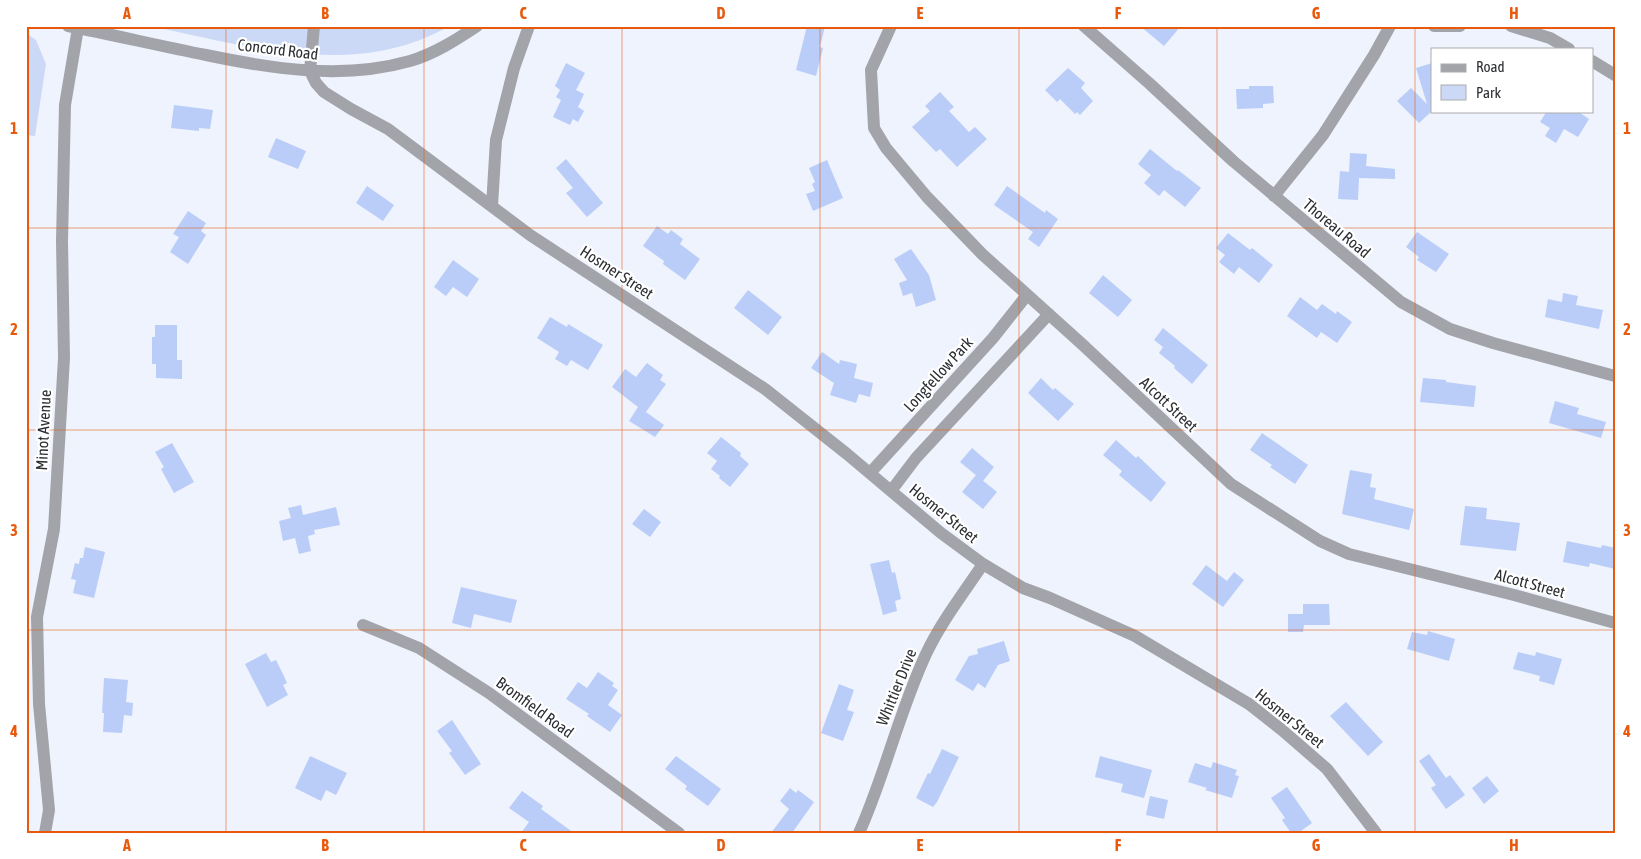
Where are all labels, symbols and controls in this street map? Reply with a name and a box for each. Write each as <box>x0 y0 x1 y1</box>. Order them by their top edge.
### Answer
text: A <box>122 4 131 22</box>
text: B <box>321 4 329 22</box>
text: C <box>519 4 527 22</box>
text: D <box>717 4 726 22</box>
text: E <box>917 4 924 22</box>
text: F <box>1115 4 1122 22</box>
text: G <box>1312 4 1321 22</box>
text: H <box>1509 4 1519 22</box>
street label: Concord Road <box>237 35 319 63</box>
legend <box>1431 48 1594 112</box>
text: Road <box>1476 58 1505 75</box>
text: Park <box>1476 84 1501 101</box>
text: 1 <box>10 119 18 137</box>
text: 1 <box>1623 119 1631 137</box>
street label: Thoreau Road <box>1300 195 1374 261</box>
street label: Hosmer Street <box>577 242 657 302</box>
text: 2 <box>10 320 18 338</box>
text: 2 <box>1623 320 1631 338</box>
street label: Longfellow Park <box>900 333 977 416</box>
street label: Alcott Street <box>1137 373 1202 435</box>
street label: Minot Avenue <box>32 389 54 471</box>
street label: Hosmer Street <box>906 480 982 546</box>
text: 3 <box>10 521 18 539</box>
text: 3 <box>1623 521 1631 539</box>
street label: Alcott Street <box>1493 565 1567 601</box>
street label: Whittier Drive <box>872 646 920 728</box>
street label: Bromfield Road <box>493 673 577 741</box>
street label: Hosmer Street <box>1252 685 1328 751</box>
text: 4 <box>9 722 18 740</box>
text: 4 <box>1622 722 1631 740</box>
text: A <box>122 836 131 854</box>
text: B <box>321 836 329 854</box>
text: C <box>519 836 527 854</box>
text: D <box>717 836 726 854</box>
text: E <box>917 836 924 854</box>
text: F <box>1115 836 1122 854</box>
text: G <box>1312 836 1321 854</box>
text: H <box>1509 836 1519 854</box>

